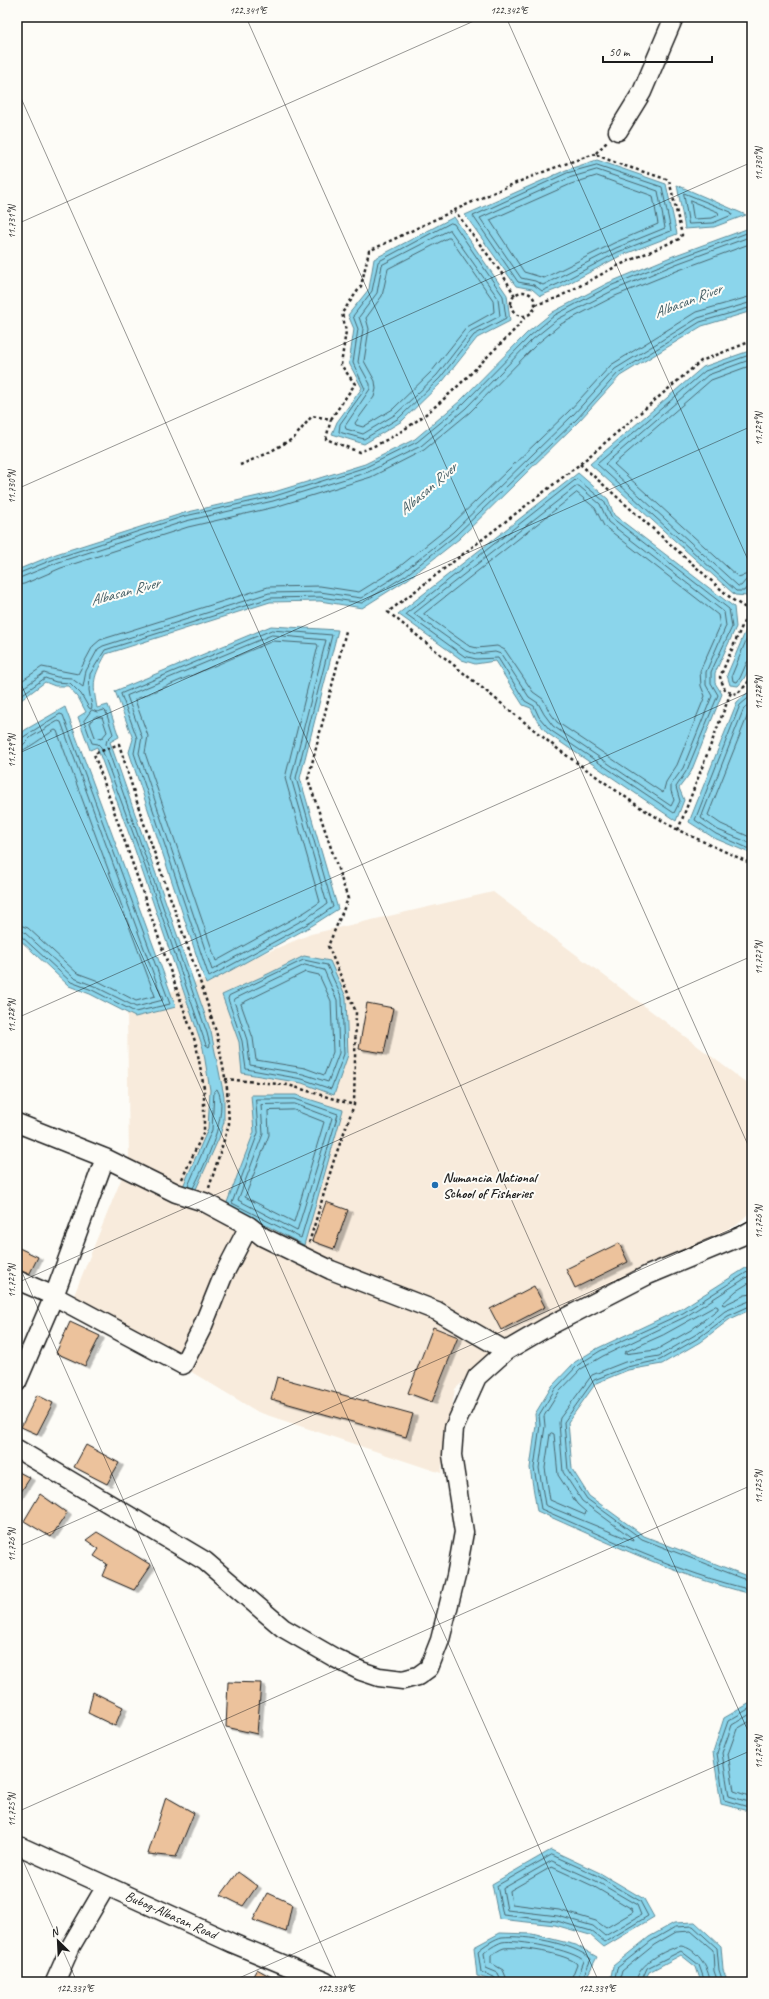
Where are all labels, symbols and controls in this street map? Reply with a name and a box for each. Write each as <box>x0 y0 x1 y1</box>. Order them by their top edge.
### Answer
text: 122.341°E <box>229 4 268 17</box>
text: 122.342°E <box>490 4 529 17</box>
scale bar <box>603 38 712 64</box>
text: 50 m <box>609 44 631 60</box>
text: 11.730°N <box>752 145 765 181</box>
text: 11.731°N <box>5 203 18 239</box>
water label: Albasan River <box>652 279 727 323</box>
text: 11.729°N <box>752 410 765 446</box>
water label: Albasan River <box>395 457 463 519</box>
text: 11.730°N <box>5 468 18 504</box>
water label: Albasan River <box>88 573 164 610</box>
text: 11.728°N <box>752 674 765 710</box>
text: 11.729°N <box>5 732 18 768</box>
text: 11.727°N <box>752 939 765 975</box>
text: 11.728°N <box>5 997 18 1033</box>
place label: Numancia National School of Fisheries <box>443 1169 539 1202</box>
marker: Numancia National School of Fisheries <box>430 1180 440 1190</box>
text: 11.726°N <box>752 1203 765 1239</box>
text: 11.727°N <box>5 1262 18 1298</box>
text: 11.725°N <box>752 1468 765 1504</box>
text: 11.726°N <box>5 1526 18 1562</box>
text: 11.724°N <box>752 1733 765 1769</box>
text: 11.725°N <box>5 1791 18 1827</box>
street label: Bubog-Albasan Road <box>123 1887 222 1944</box>
north arrow <box>38 1921 78 1961</box>
text: N <box>48 1923 62 1940</box>
text: 122.337°E <box>56 1982 95 1995</box>
text: 122.338°E <box>317 1982 356 1995</box>
text: 122.339°E <box>578 1982 617 1995</box>

